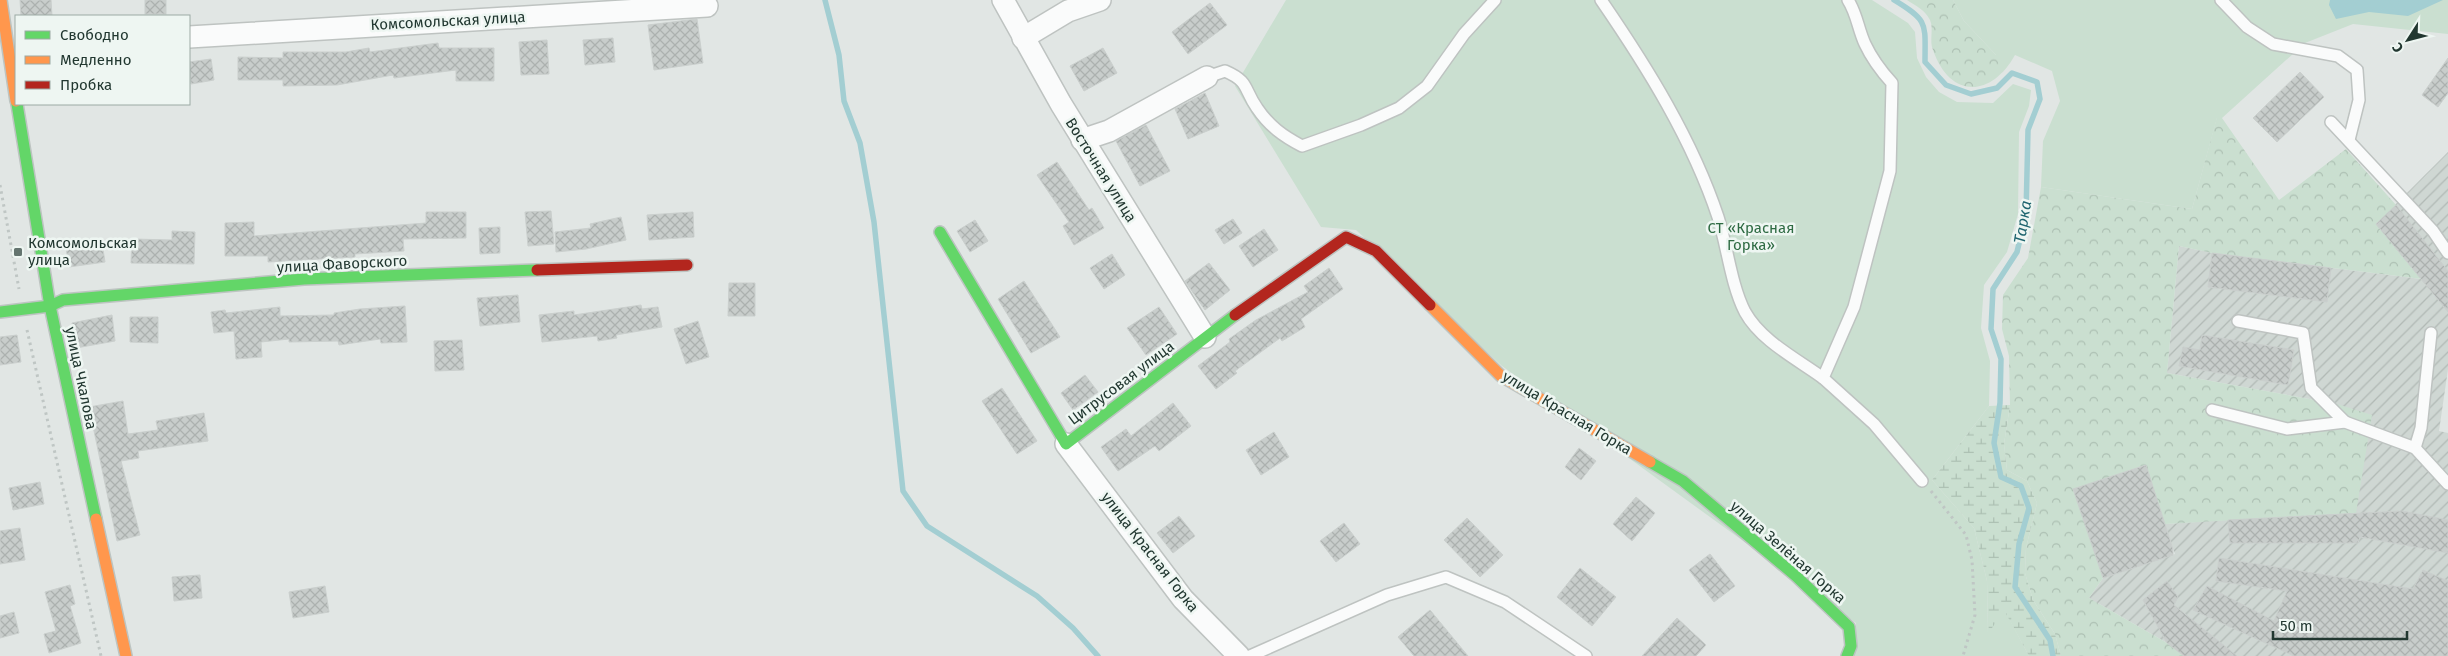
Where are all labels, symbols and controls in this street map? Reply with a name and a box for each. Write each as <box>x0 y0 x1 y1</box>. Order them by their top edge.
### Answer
street label: Комсомольская улица <box>370 8 526 34</box>
legend <box>15 15 190 105</box>
north arrow <box>2383 15 2433 65</box>
text: Свободно <box>60 26 129 44</box>
text: С <box>2389 39 2407 56</box>
text: Медленно <box>60 51 132 69</box>
text: Пробка <box>60 76 112 94</box>
street label: Восточная улица <box>1062 115 1140 225</box>
water label: Тарка <box>2010 199 2035 245</box>
park label: СТ «Красная Горка» <box>1708 219 1794 254</box>
place label: Комсомольская улица <box>28 234 137 269</box>
marker: Комсомольская улица <box>12 246 24 258</box>
street label: улица Фаворского <box>276 252 408 276</box>
street label: улица Чкалова <box>61 325 101 431</box>
street label: Цитрусовая улица <box>1064 337 1178 429</box>
street label: улица Красная Горка <box>1499 367 1635 459</box>
street label: улица Красная Горка <box>1098 488 1202 616</box>
street label: улица Зелёная Горка <box>1727 497 1849 607</box>
scale bar <box>2273 608 2407 640</box>
text: 50 m <box>2280 617 2313 635</box>

